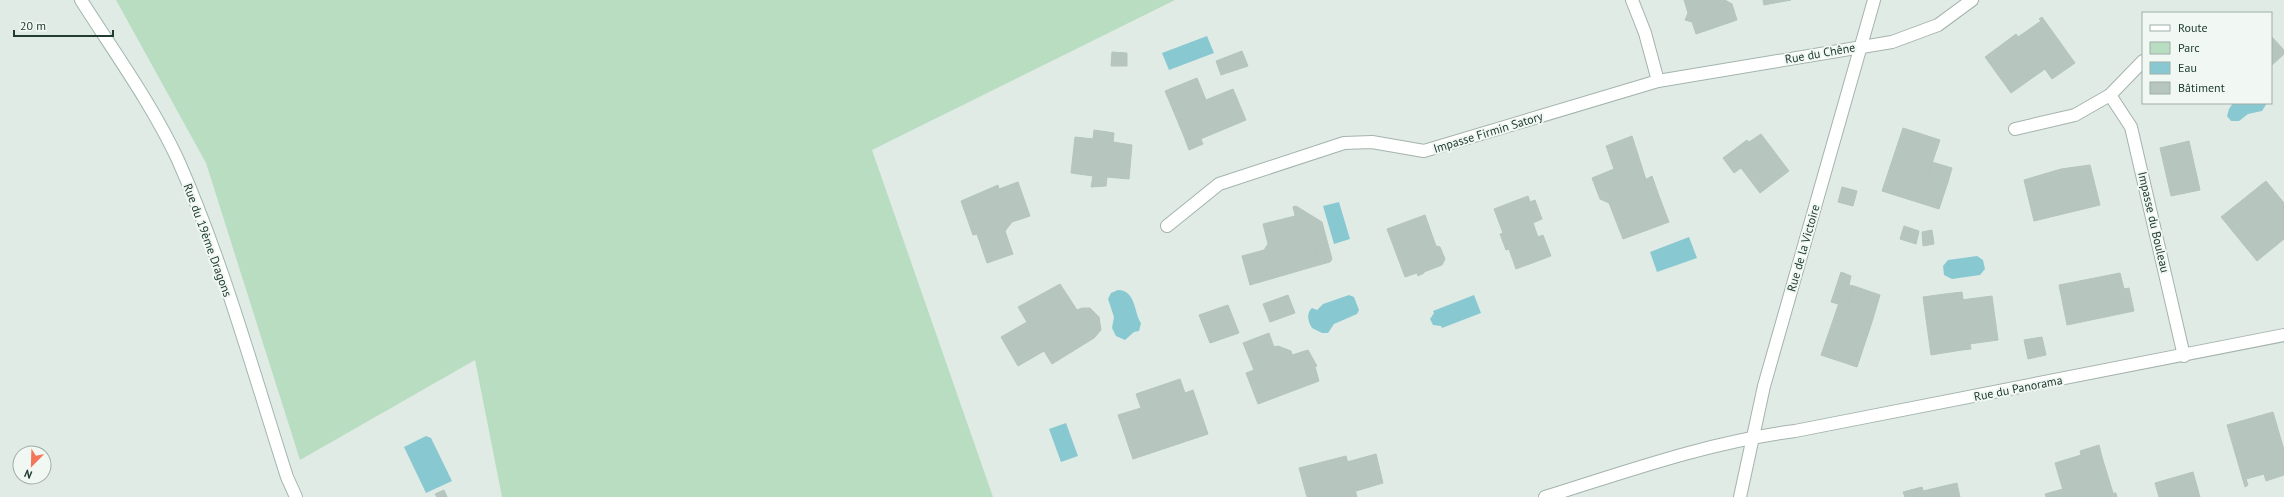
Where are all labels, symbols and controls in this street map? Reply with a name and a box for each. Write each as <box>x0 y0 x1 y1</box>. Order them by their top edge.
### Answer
scale bar <box>14 12 113 38</box>
legend <box>2142 12 2272 104</box>
text: 20 m <box>20 18 46 33</box>
text: Route <box>2178 20 2208 35</box>
street label: Rue du Chêne <box>1784 39 1856 67</box>
text: Parc <box>2178 40 2200 55</box>
text: Eau <box>2178 60 2197 75</box>
text: Bâtiment <box>2178 80 2225 95</box>
street label: Impasse Firmin Satory <box>1431 108 1545 156</box>
street label: Impasse du Bouleau <box>2135 170 2173 274</box>
street label: Rue du 19ème Dragons <box>181 181 235 299</box>
street label: Rue de la Victoire <box>1783 203 1823 293</box>
street label: Rue du Panorama <box>1972 372 2064 404</box>
north arrow <box>12 445 52 485</box>
text: N <box>22 466 34 482</box>

